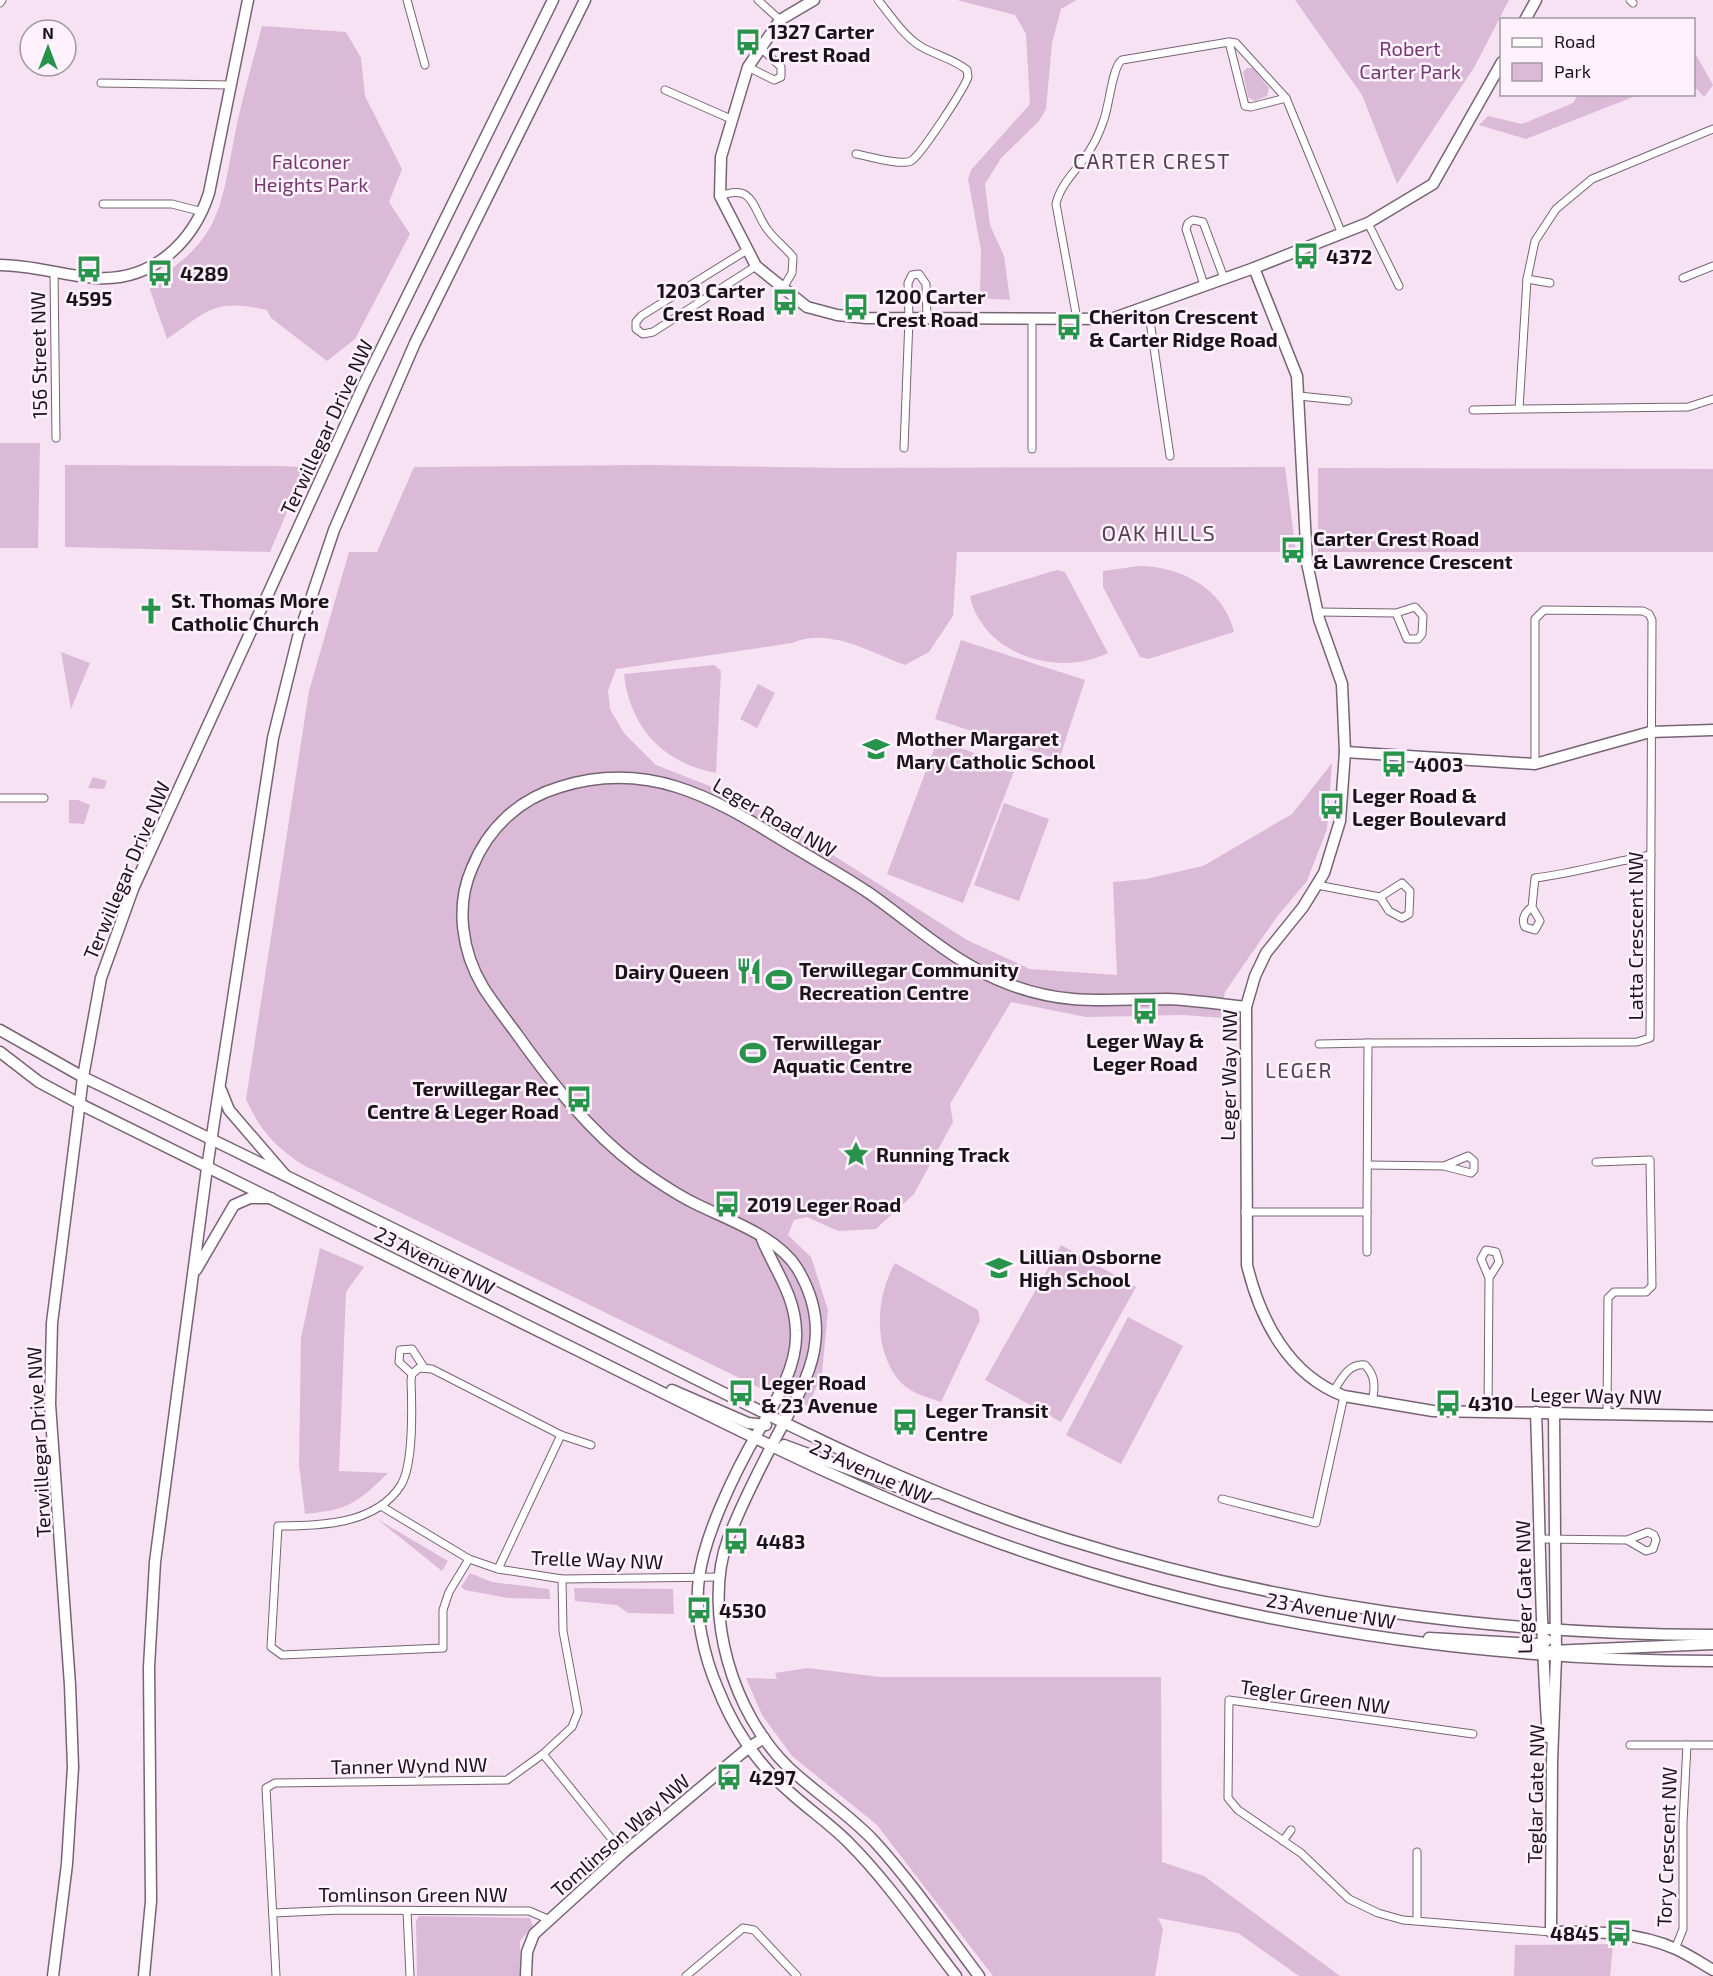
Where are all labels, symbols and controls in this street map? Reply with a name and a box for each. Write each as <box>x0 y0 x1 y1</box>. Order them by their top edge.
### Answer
north arrow <box>18 18 78 78</box>
legend <box>1500 18 1695 96</box>
place label: 1327 Carter Crest Road <box>768 19 875 66</box>
text: N <box>42 23 54 42</box>
bus stop icon: 1327 Carter Crest Road <box>733 27 763 57</box>
text: Road <box>1554 30 1595 52</box>
park label: Robert Carter Park <box>1359 36 1461 83</box>
text: Park <box>1554 60 1591 82</box>
district label: CARTER CREST <box>1073 148 1231 173</box>
park label: Falconer Heights Park <box>254 149 368 196</box>
bus stop icon: 4372 <box>1291 241 1321 271</box>
place label: 4372 <box>1326 244 1372 268</box>
bus stop icon: 4595 <box>74 254 104 284</box>
bus stop icon: 4289 <box>145 258 175 288</box>
place label: 4289 <box>180 261 229 285</box>
place label: 1203 Carter Crest Road <box>657 278 765 325</box>
place label: 1200 Carter Crest Road <box>876 284 986 331</box>
place label: 4595 <box>66 286 112 310</box>
bus stop icon: 1203 Carter Crest Road <box>770 287 800 317</box>
street label: 156 Street NW <box>25 291 51 419</box>
bus stop icon: 1200 Carter Crest Road <box>841 292 871 322</box>
place label: Cheriton Crescent & Carter Ridge Road <box>1089 304 1278 351</box>
bus stop icon: Cheriton Crescent & Carter Ridge Road <box>1054 312 1084 342</box>
street label: Terwillegar Drive NW <box>275 335 377 519</box>
district label: OAK HILLS <box>1102 519 1216 545</box>
place label: Carter Crest Road & Lawrence Crescent <box>1313 526 1513 573</box>
bus stop icon: Carter Crest Road & Lawrence Crescent <box>1278 535 1308 565</box>
place label: St. Thomas More Catholic Church <box>171 588 329 635</box>
church icon: St. Thomas More Catholic Church <box>136 596 166 626</box>
place label: Mother Margaret Mary Catholic School <box>896 726 1096 774</box>
school or university icon: Mother Margaret Mary Catholic School <box>861 734 891 764</box>
bus stop icon: 4003 <box>1379 749 1409 779</box>
place label: 4003 <box>1414 752 1463 776</box>
street label: Leger Road NW <box>709 772 841 862</box>
street label: Terwillegar Drive NW <box>78 777 174 963</box>
place label: Leger Road & Leger Boulevard <box>1352 783 1506 830</box>
bus stop icon: Leger Road & Leger Boulevard <box>1317 791 1347 821</box>
street label: Latta Crescent NW <box>1623 851 1647 1021</box>
restaurant icon: Dairy Queen <box>734 956 764 986</box>
place label: Terwillegar Community Recreation Centre <box>799 957 1020 1004</box>
place label: Dairy Queen <box>614 959 729 984</box>
sports icon: Terwillegar Community Recreation Centre <box>764 965 794 995</box>
bus stop icon: Leger Way & Leger Road <box>1130 996 1160 1026</box>
street label: Leger Way NW <box>1215 1009 1241 1141</box>
place label: Leger Way & Leger Road <box>1086 1028 1204 1075</box>
place label: Terwillegar Aquatic Centre <box>773 1030 912 1077</box>
sports icon: Terwillegar Aquatic Centre <box>738 1038 768 1068</box>
district label: LEGER <box>1265 1057 1333 1082</box>
place label: Terwillegar Rec Centre & Leger Road <box>367 1076 559 1123</box>
bus stop icon: Terwillegar Rec Centre & Leger Road <box>564 1084 594 1114</box>
place icon: Running Track <box>841 1139 871 1169</box>
place label: Running Track <box>876 1142 1010 1166</box>
bus stop icon: 2019 Leger Road <box>712 1189 742 1219</box>
place label: 2019 Leger Road <box>747 1192 901 1216</box>
street label: 23 Avenue NW <box>371 1221 499 1299</box>
place label: Lillian Osborne High School <box>1019 1244 1162 1291</box>
school or university icon: Lillian Osborne High School <box>984 1253 1014 1283</box>
street label: Terwillegar Drive NW <box>21 1346 55 1538</box>
place label: Leger Road & 23 Avenue <box>761 1370 878 1417</box>
bus stop icon: Leger Road & 23 Avenue <box>726 1378 756 1408</box>
street label: Leger Way NW <box>1530 1382 1662 1408</box>
bus stop icon: 4310 <box>1433 1388 1463 1418</box>
place label: 4310 <box>1468 1391 1513 1415</box>
place label: Leger Transit Centre <box>925 1398 1049 1445</box>
bus stop icon: Leger Transit Centre <box>890 1407 920 1437</box>
street label: 23 Avenue NW <box>806 1433 936 1509</box>
street label: Leger Gate NW <box>1510 1520 1536 1654</box>
bus stop icon: 4483 <box>721 1526 751 1556</box>
place label: 4483 <box>756 1529 805 1553</box>
street label: Trelle Way NW <box>530 1545 664 1573</box>
street label: 23 Avenue NW <box>1264 1587 1398 1633</box>
bus stop icon: 4530 <box>684 1595 714 1625</box>
place label: 4530 <box>719 1598 767 1622</box>
street label: Tegler Green NW <box>1239 1674 1391 1718</box>
street label: Teglar Gate NW <box>1522 1724 1548 1864</box>
street label: Tanner Wynd NW <box>330 1752 488 1778</box>
bus stop icon: 4297 <box>714 1762 744 1792</box>
place label: 4297 <box>749 1765 796 1789</box>
street label: Tory Crescent NW <box>1651 1766 1681 1928</box>
street label: Tomlinson Way NW <box>546 1768 694 1902</box>
street label: Tomlinson Green NW <box>318 1882 508 1906</box>
bus stop icon: 4845 <box>1604 1918 1634 1948</box>
place label: 4845 <box>1550 1921 1599 1945</box>

